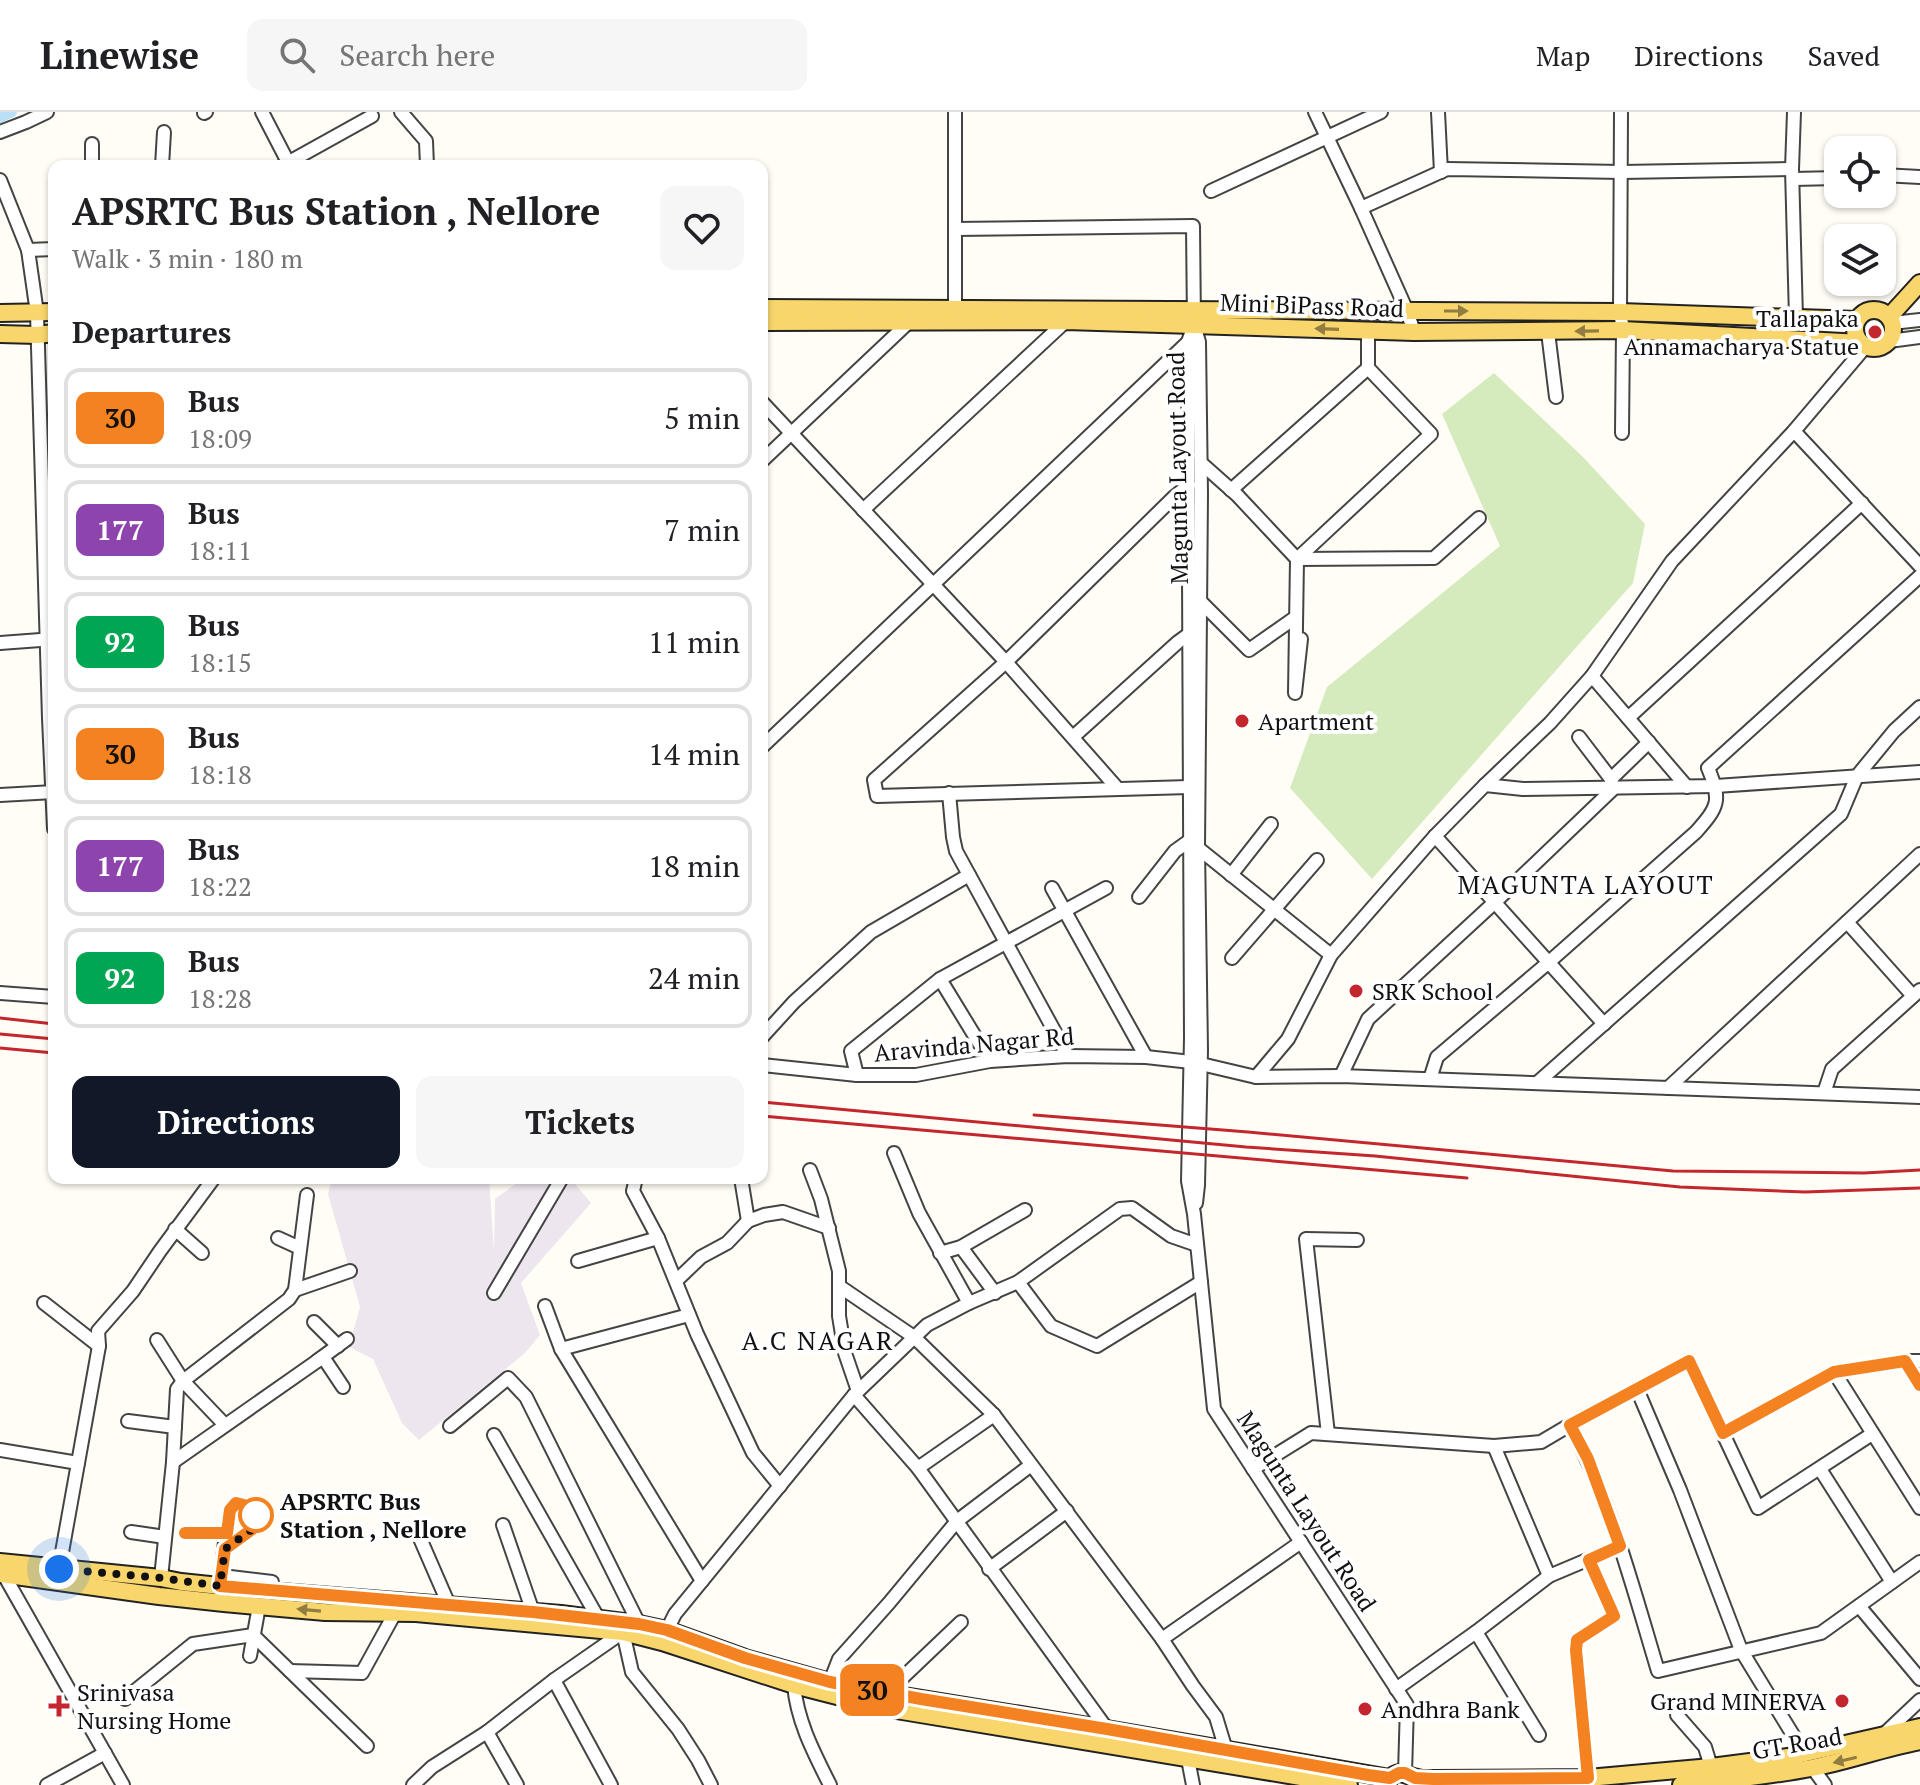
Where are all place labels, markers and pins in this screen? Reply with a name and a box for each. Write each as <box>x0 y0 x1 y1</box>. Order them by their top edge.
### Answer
place label: Tallapaka Annamacharya Statue <box>1623 302 1859 362</box>
marker: Tallapaka Annamacharya Statue <box>1866 323 1884 341</box>
place label: Apartment <box>1258 705 1374 737</box>
marker: Apartment <box>1233 712 1251 730</box>
place label: SRK School <box>1372 975 1493 1007</box>
marker: SRK School <box>1347 982 1365 1000</box>
place label: APSRTC Bus Station , Nellore <box>280 1485 467 1545</box>
marker: APSRTC Bus Station , Nellore <box>239 1498 273 1532</box>
place label: Srinivasa Nursing Home <box>77 1676 231 1736</box>
place label: Grand MINERVA <box>1650 1685 1827 1717</box>
marker: Grand MINERVA <box>1833 1692 1851 1710</box>
place label: Andhra Bank <box>1381 1693 1520 1725</box>
marker: Srinivasa Nursing Home <box>48 1695 70 1717</box>
marker: Andhra Bank <box>1356 1700 1374 1718</box>

